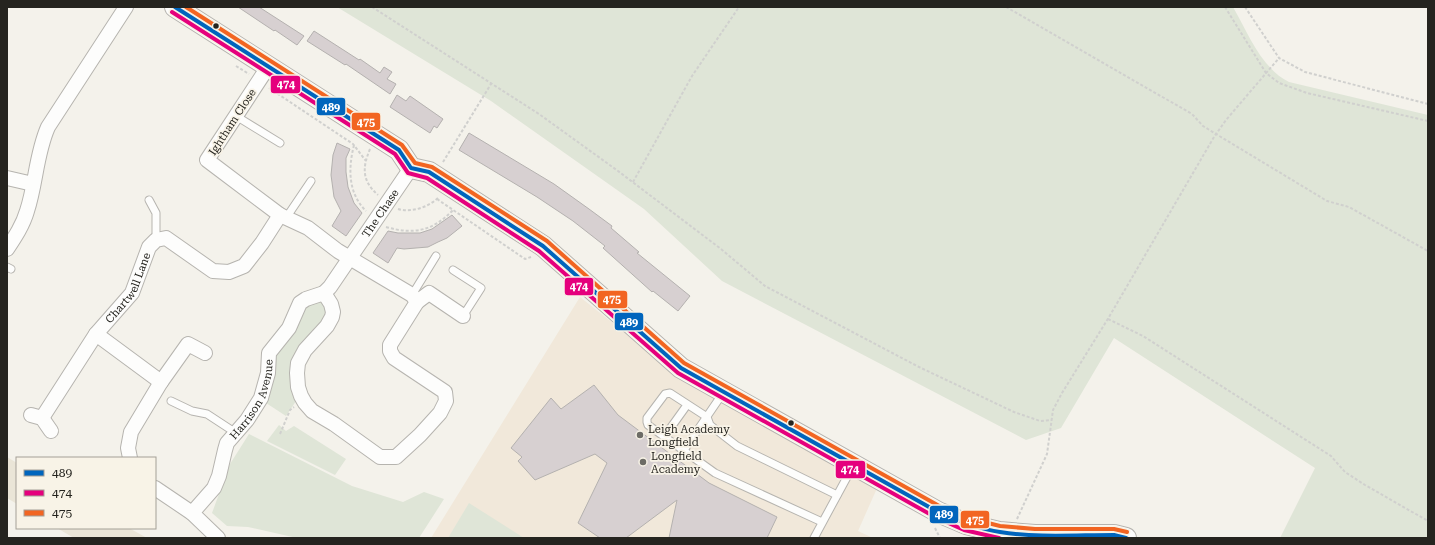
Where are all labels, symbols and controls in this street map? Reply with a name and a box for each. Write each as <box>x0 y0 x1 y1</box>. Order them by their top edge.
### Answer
unlabelled marker <box>211 21 221 31</box>
line badge: 474 <box>270 75 301 94</box>
text: 474 <box>277 78 296 91</box>
street label: Ightham Close <box>206 87 259 158</box>
line badge: 489 <box>316 97 346 116</box>
text: 489 <box>322 101 340 114</box>
line badge: 475 <box>351 112 381 131</box>
text: 475 <box>357 116 375 129</box>
street label: The Chase <box>360 187 402 240</box>
street label: Chartwell Lane <box>103 251 153 326</box>
line badge: 474 <box>564 277 594 296</box>
text: 474 <box>570 280 589 293</box>
line badge: 475 <box>597 290 628 309</box>
text: 475 <box>603 293 621 306</box>
line badge: 489 <box>614 312 644 331</box>
text: 489 <box>620 316 638 329</box>
street label: Harrison Avenue <box>227 359 276 442</box>
unlabelled marker <box>786 418 796 428</box>
place label: Leigh Academy Longfield <box>648 423 730 449</box>
marker: Leigh Academy Longfield <box>635 430 645 440</box>
place label: Longfield Academy <box>651 450 702 476</box>
legend <box>16 457 156 529</box>
marker: Longfield Academy <box>638 457 648 467</box>
line badge: 474 <box>835 460 866 479</box>
text: 474 <box>841 463 860 476</box>
text: 489 <box>52 466 72 480</box>
text: 474 <box>52 486 72 500</box>
line badge: 489 <box>929 505 959 524</box>
text: 475 <box>52 506 72 520</box>
text: 489 <box>935 508 953 521</box>
line badge: 475 <box>960 510 990 529</box>
text: 475 <box>966 514 984 527</box>

